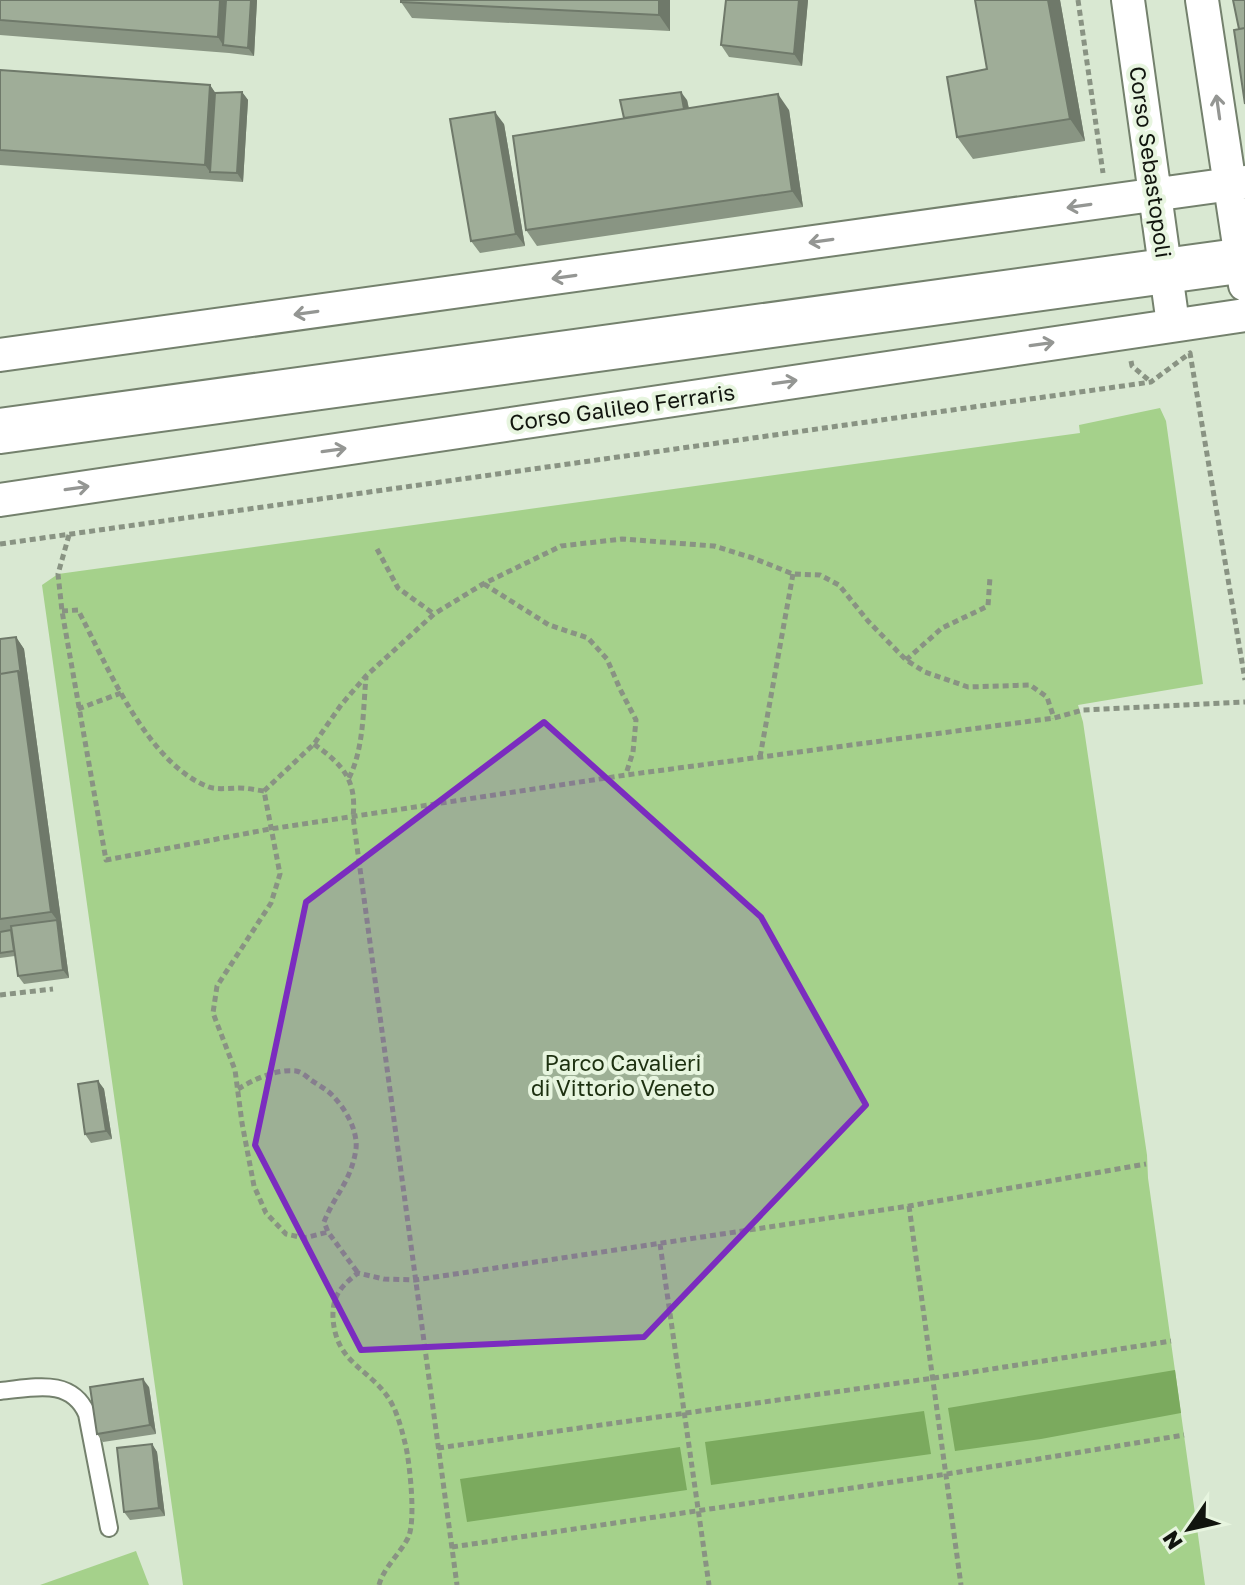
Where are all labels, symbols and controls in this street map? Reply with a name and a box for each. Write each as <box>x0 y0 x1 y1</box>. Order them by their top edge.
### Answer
street label: Corso Sebastopoli <box>1124 64 1178 260</box>
one-way arrow <box>1210 95 1225 120</box>
one-way arrow <box>1067 199 1092 214</box>
one-way arrow <box>809 234 835 249</box>
one-way arrow <box>552 270 577 285</box>
one-way arrow <box>294 306 319 321</box>
one-way arrow <box>1029 336 1055 351</box>
one-way arrow <box>772 374 797 389</box>
street label: Corso Galileo Ferraris <box>508 378 736 436</box>
one-way arrow <box>321 442 346 457</box>
one-way arrow <box>64 480 89 495</box>
park label: Parco Cavalieri di Vittorio Veneto <box>531 1049 715 1101</box>
north arrow <box>1149 1489 1229 1569</box>
text: N <box>1156 1526 1188 1555</box>

